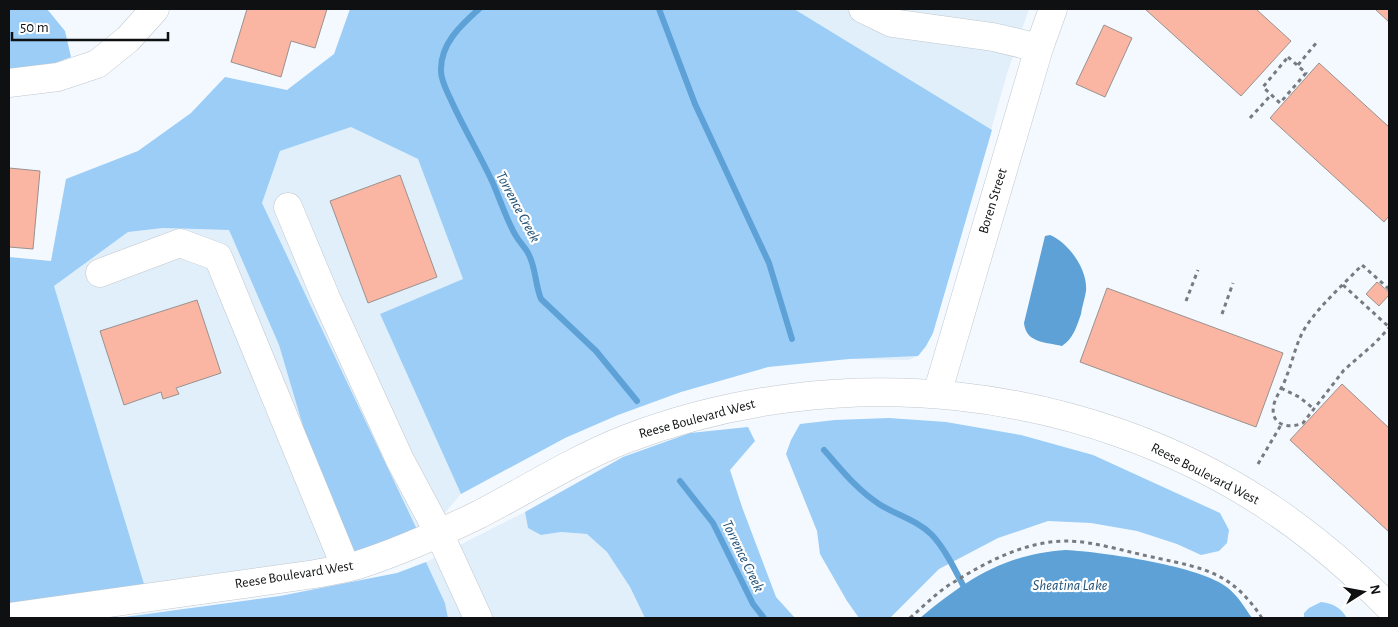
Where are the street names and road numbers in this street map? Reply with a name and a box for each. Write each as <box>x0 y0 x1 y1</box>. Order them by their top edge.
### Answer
street label: Boren Street <box>976 166 1010 235</box>
street label: Reese Boulevard West <box>637 397 757 441</box>
street label: Reese Boulevard West <box>1149 441 1262 508</box>
street label: Reese Boulevard West <box>234 559 355 591</box>

